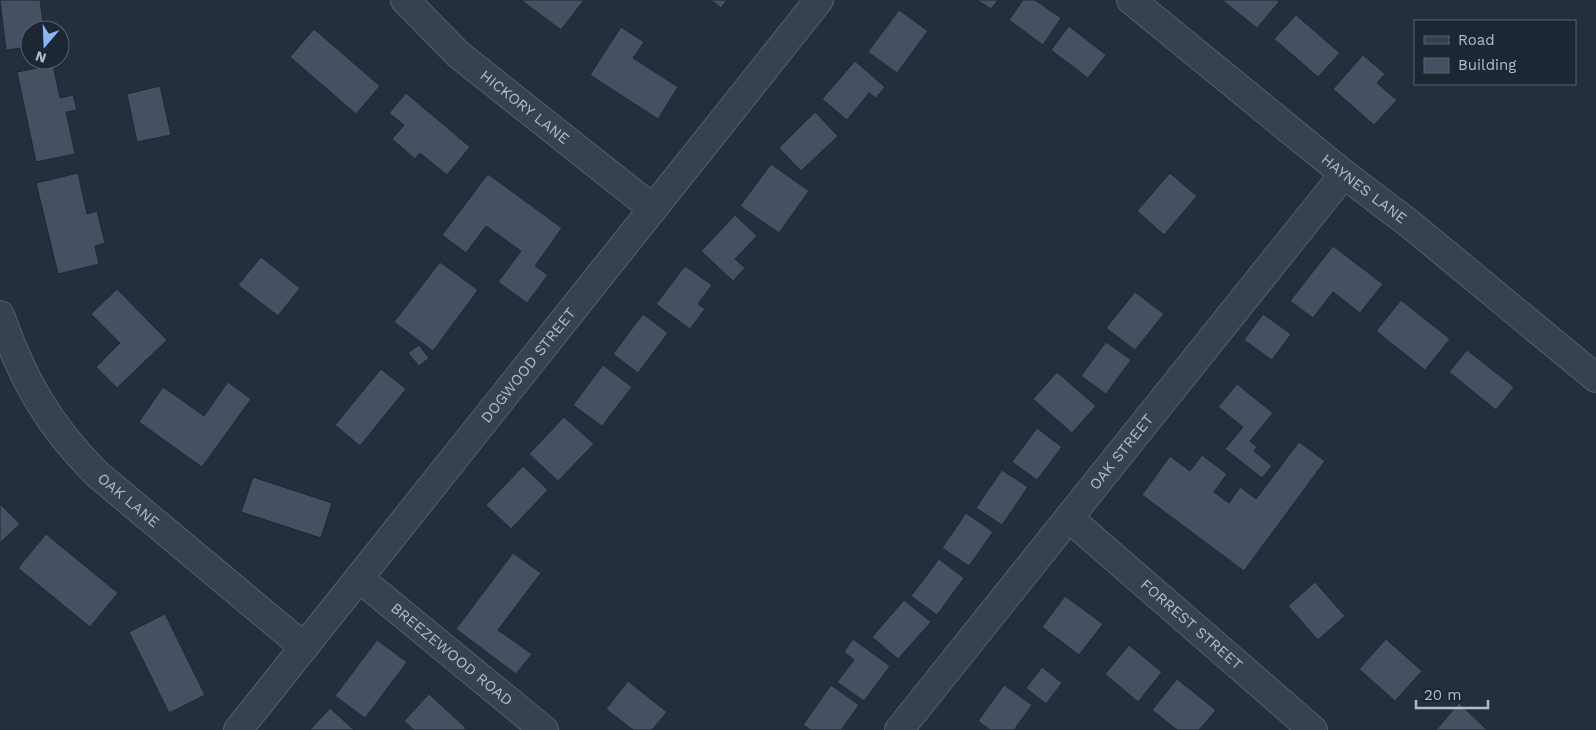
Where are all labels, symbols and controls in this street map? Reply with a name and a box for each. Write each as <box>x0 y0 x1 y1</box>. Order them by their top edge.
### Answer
north arrow <box>20 20 70 70</box>
legend <box>1414 20 1576 85</box>
text: Road <box>1458 31 1495 49</box>
text: N <box>33 48 48 67</box>
text: Building <box>1458 56 1516 74</box>
street label: HICKORY LANE <box>477 66 573 148</box>
street label: HAYNES LANE <box>1318 150 1410 227</box>
street label: DOGWOOD STREET <box>477 304 579 427</box>
street label: OAK STREET <box>1086 411 1157 494</box>
street label: OAK LANE <box>94 469 163 531</box>
street label: FORREST STREET <box>1137 575 1246 674</box>
street label: BREEZEWOOD ROAD <box>387 599 516 709</box>
scale bar <box>1416 678 1488 710</box>
text: 20 m <box>1424 686 1462 704</box>

